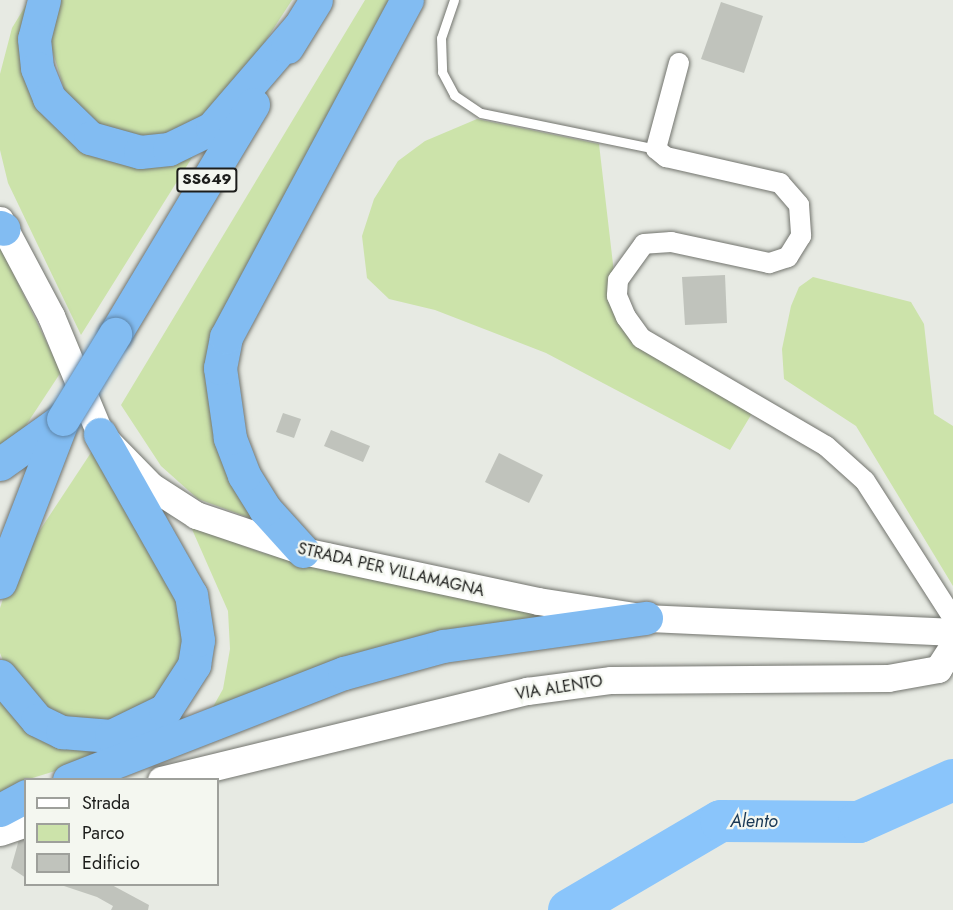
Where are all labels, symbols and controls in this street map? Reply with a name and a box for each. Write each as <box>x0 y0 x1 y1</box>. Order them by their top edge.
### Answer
road number: SS649 <box>176 168 238 192</box>
street label: STRADA PER VILLAMAGNA <box>296 539 486 601</box>
street label: VIA ALENTO <box>514 672 604 704</box>
legend <box>24 778 219 886</box>
text: Strada <box>82 790 130 816</box>
water label: Alento <box>730 810 778 832</box>
text: Parco <box>82 820 124 846</box>
text: Edificio <box>82 850 140 876</box>

